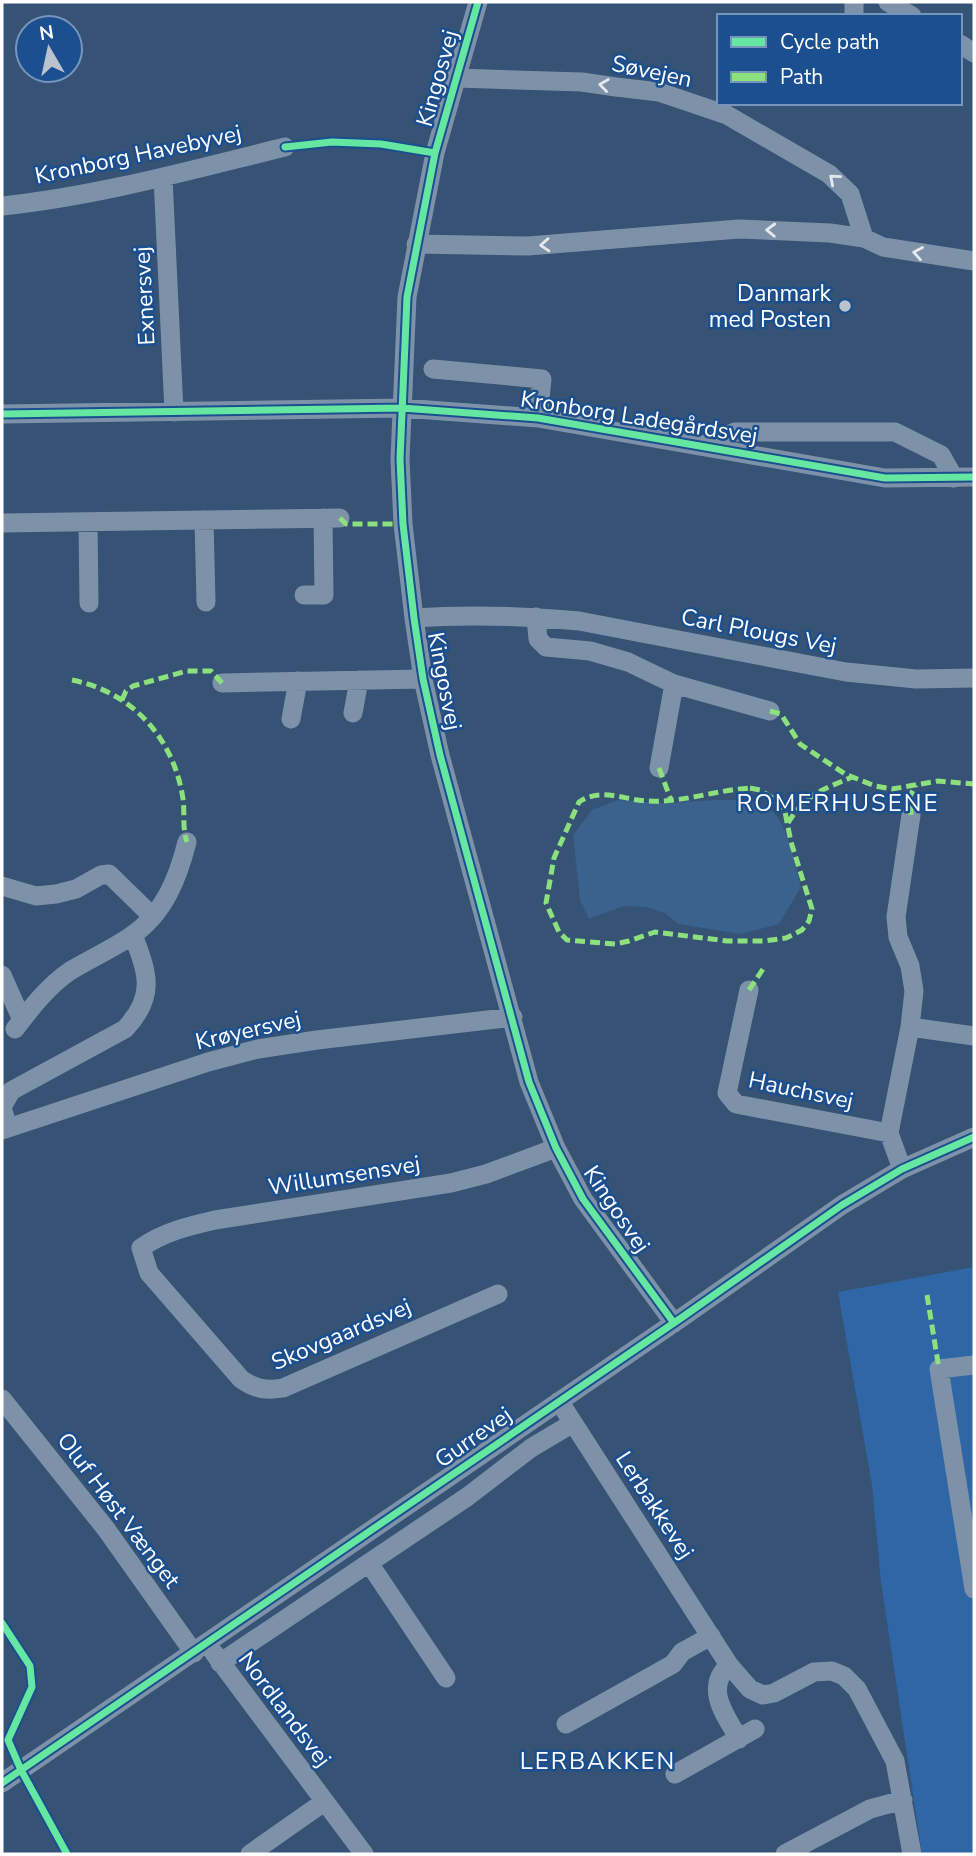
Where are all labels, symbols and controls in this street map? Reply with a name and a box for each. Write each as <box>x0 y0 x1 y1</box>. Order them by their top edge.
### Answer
north arrow <box>14 14 84 84</box>
legend <box>717 14 962 105</box>
text: N <box>37 19 56 47</box>
street label: Kingosvej <box>409 26 466 130</box>
text: Cycle path <box>780 28 879 56</box>
street label: Søvejen <box>609 48 695 95</box>
text: Path <box>780 63 823 91</box>
one-way arrow <box>598 77 610 92</box>
street label: Kronborg Havebyvej <box>32 117 244 192</box>
one-way arrow <box>829 175 842 187</box>
one-way arrow <box>766 223 777 238</box>
one-way arrow <box>539 237 550 252</box>
street label: Exnersvej <box>126 246 163 346</box>
one-way arrow <box>912 246 924 261</box>
place label: Danmark med Posten <box>709 278 831 335</box>
marker: Danmark med Posten <box>837 298 853 314</box>
street label: Kronborg Ladegårdsvej <box>518 383 760 452</box>
street label: Carl Plougs Vej <box>678 601 839 662</box>
street label: Kingosvej <box>420 629 469 733</box>
district label: ROMERHUSENE <box>736 787 940 819</box>
street label: Krøyersvej <box>192 1003 304 1058</box>
street label: Hauchsvej <box>746 1064 856 1117</box>
street label: Willumsensvej <box>266 1148 422 1203</box>
street label: Kingosvej <box>576 1159 657 1259</box>
street label: Skovgaardsvej <box>266 1291 416 1378</box>
street label: Gurrevej <box>429 1400 518 1475</box>
street label: Oluf Høst Vænget <box>50 1426 188 1595</box>
street label: Lerbakkevej <box>608 1445 701 1565</box>
street label: Nordlandsvej <box>231 1645 338 1773</box>
district label: LERBAKKEN <box>520 1745 676 1777</box>

